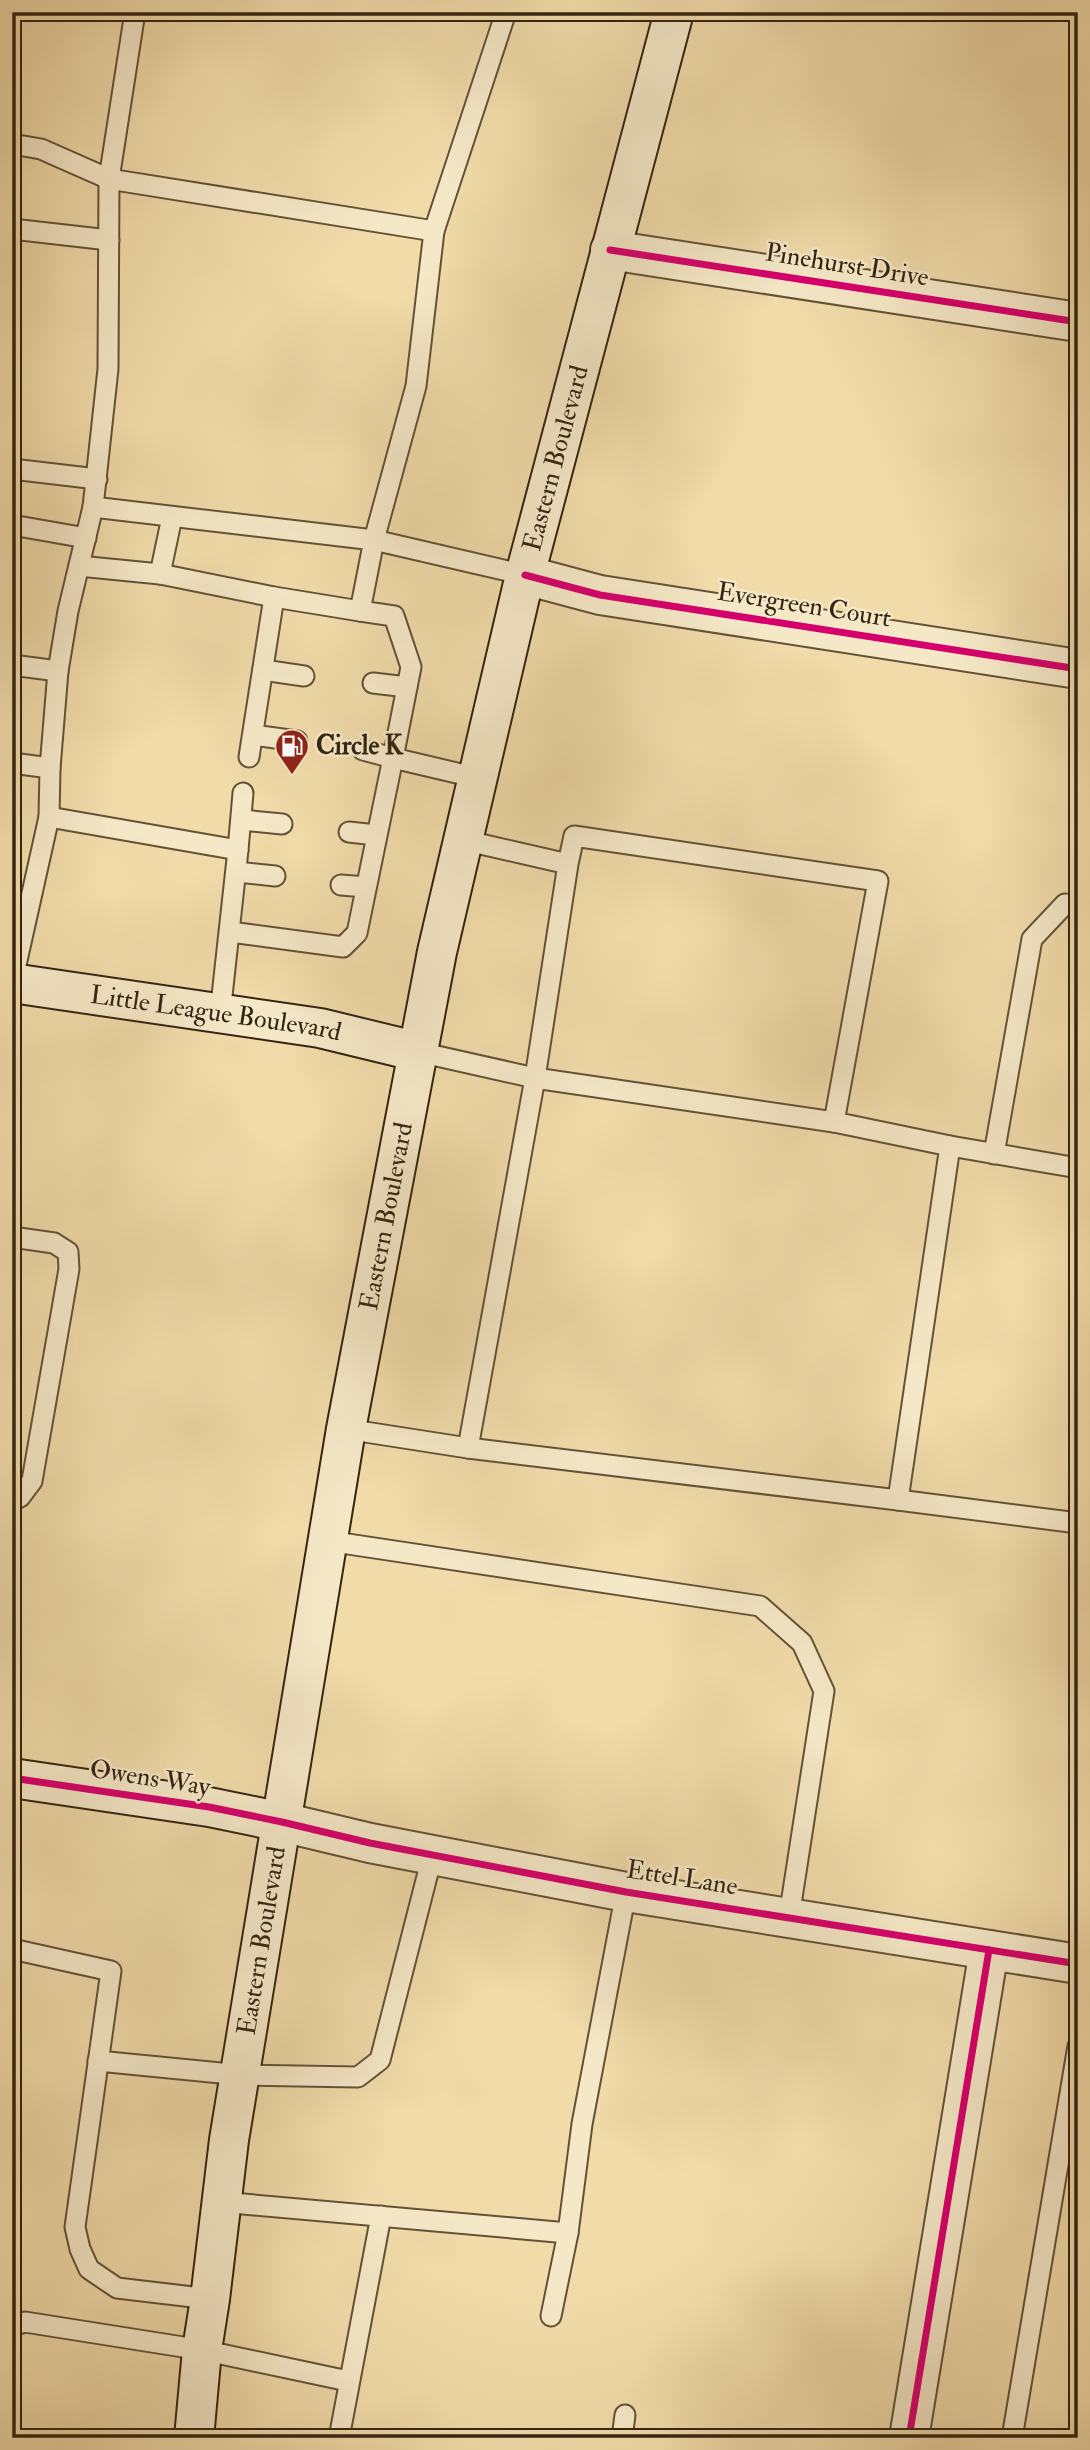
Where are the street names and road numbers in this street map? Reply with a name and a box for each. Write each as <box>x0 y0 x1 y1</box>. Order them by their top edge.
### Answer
street label: Pinehurst Drive <box>763 236 931 294</box>
street label: Eastern Boulevard <box>516 362 596 555</box>
street label: Evergreen Court <box>715 575 893 635</box>
street label: Little League Boulevard <box>88 979 345 1049</box>
street label: Eastern Boulevard <box>353 1120 420 1313</box>
street label: Owens Way <box>87 1753 213 1803</box>
street label: Eastern Boulevard <box>230 1844 293 2038</box>
street label: Ettel Lane <box>624 1853 740 1903</box>

